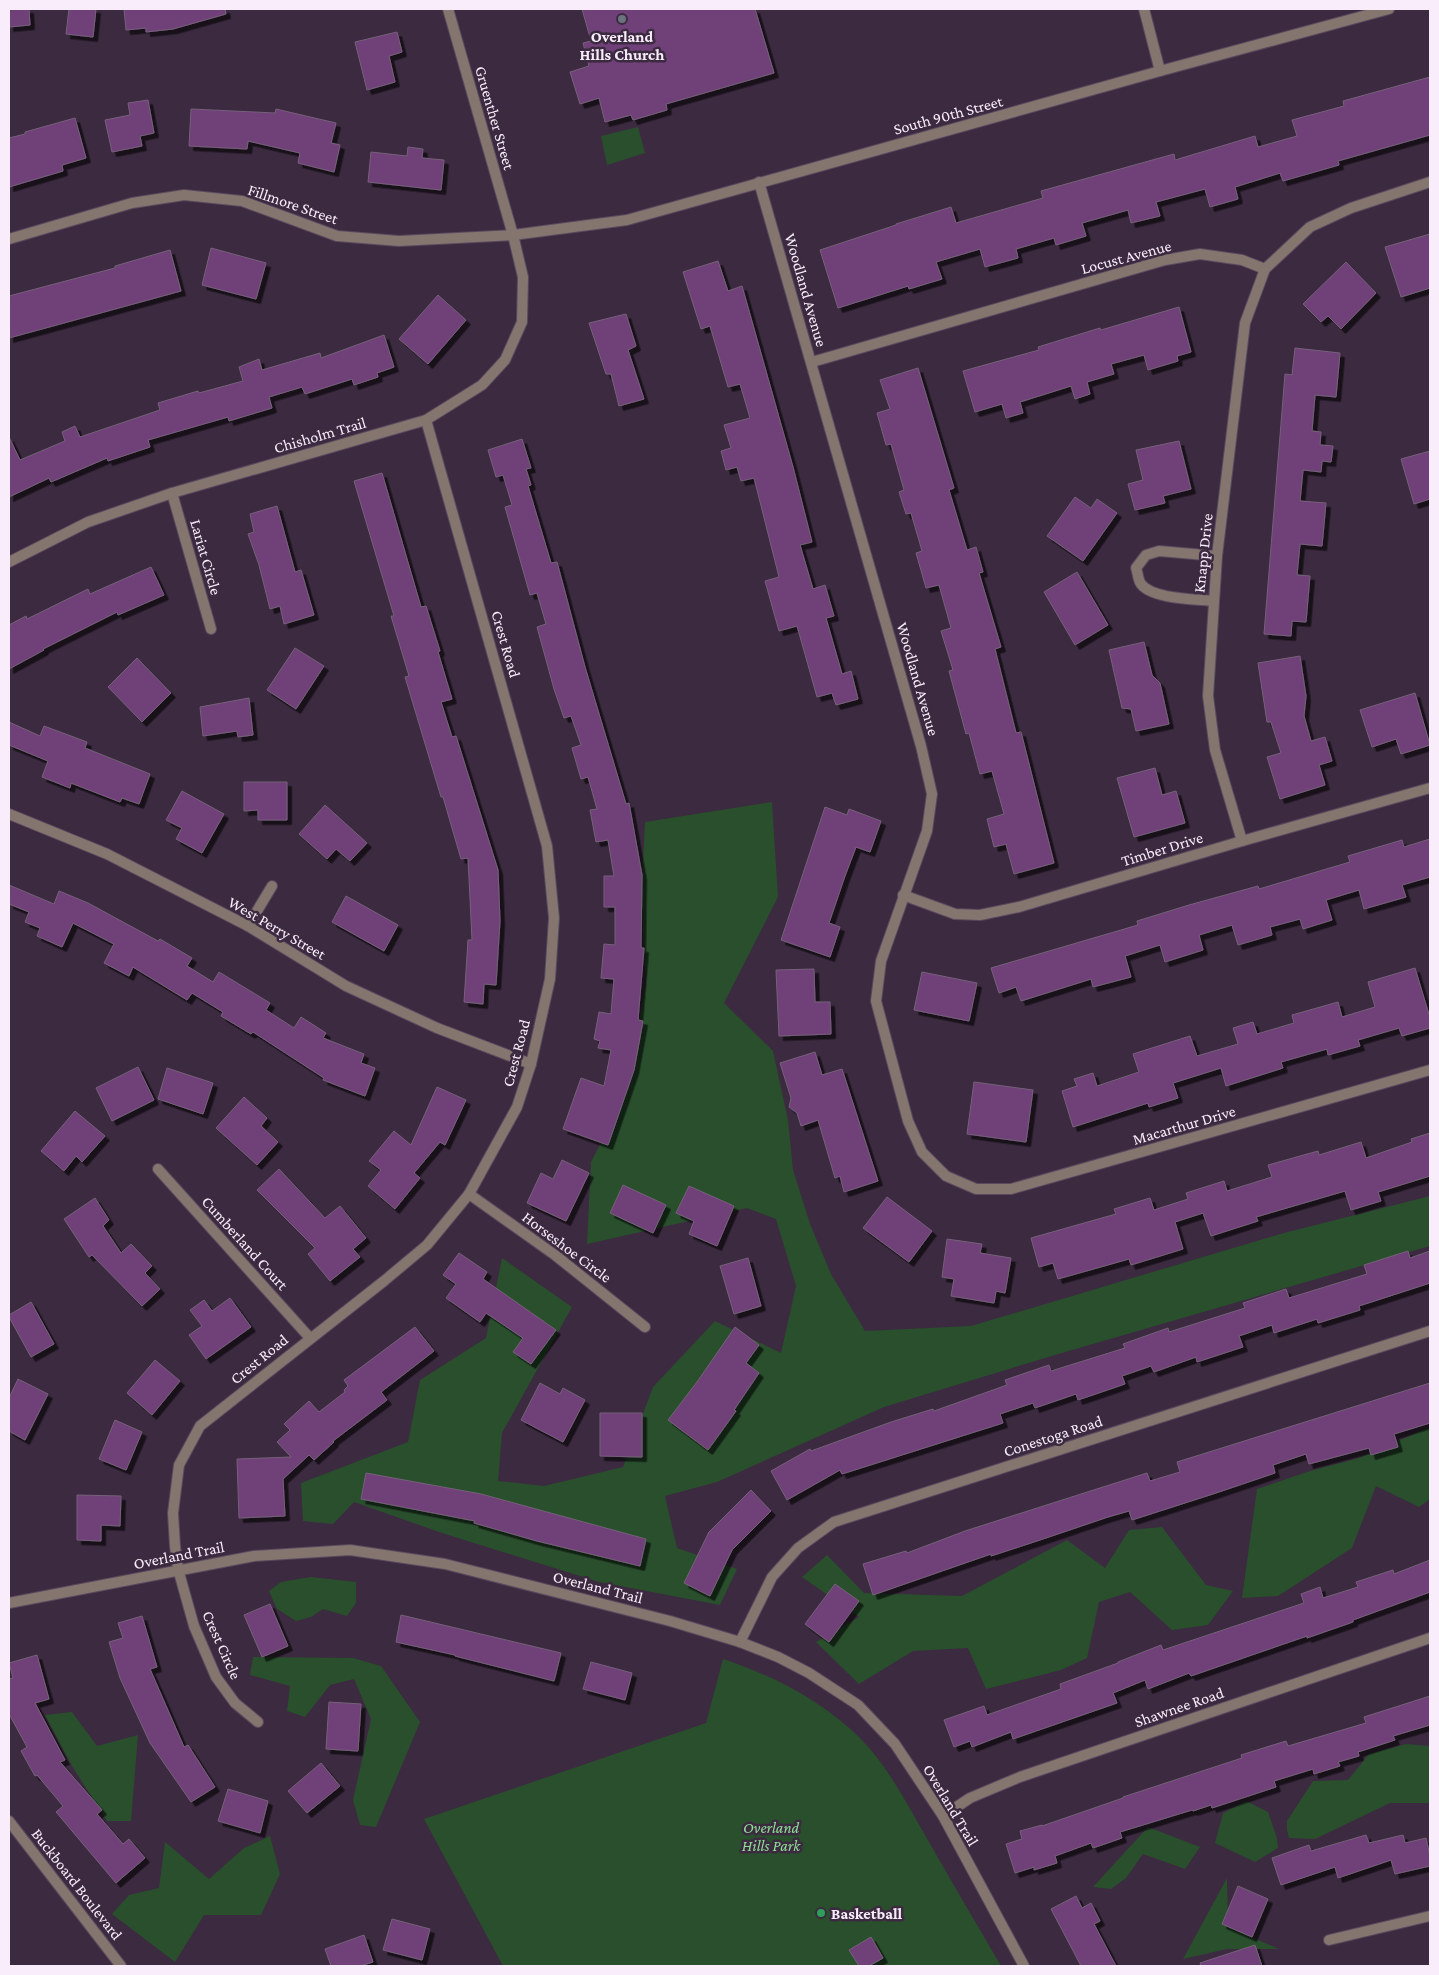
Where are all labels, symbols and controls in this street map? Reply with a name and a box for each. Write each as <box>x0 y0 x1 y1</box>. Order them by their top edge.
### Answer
marker: Overland Hills Church <box>616 13 628 25</box>
place label: Overland Hills Church <box>580 28 664 63</box>
street label: Gruenther Street <box>472 64 518 172</box>
street label: South 90th Street <box>892 92 1005 138</box>
street label: Fillmore Street <box>246 181 341 228</box>
street label: Woodland Avenue <box>782 231 830 349</box>
street label: Locust Avenue <box>1079 237 1173 277</box>
street label: Chisholm Trail <box>272 414 368 456</box>
street label: Knapp Drive <box>1190 512 1217 594</box>
street label: Lariat Circle <box>187 517 225 597</box>
street label: Crest Road <box>488 609 524 680</box>
street label: Woodland Avenue <box>894 620 942 738</box>
street label: Timber Drive <box>1119 829 1205 869</box>
street label: West Perry Street <box>225 893 329 964</box>
street label: Crest Road <box>499 1017 533 1088</box>
street label: Macarthur Drive <box>1131 1102 1237 1148</box>
street label: Cumberland Court <box>199 1193 292 1294</box>
street label: Horseshoe Circle <box>519 1208 615 1286</box>
street label: Crest Road <box>227 1330 292 1387</box>
street label: Conestoga Road <box>1001 1412 1105 1461</box>
street label: Overland Trail <box>132 1538 226 1572</box>
street label: Overland Trail <box>551 1568 645 1606</box>
street label: Crest Circle <box>199 1608 245 1682</box>
street label: Shawnee Road <box>1132 1684 1226 1730</box>
street label: Overland Trail <box>920 1761 982 1849</box>
park label: Overland Hills Park <box>742 1819 801 1854</box>
street label: Buckboard Boulevard <box>28 1825 126 1943</box>
place label: Basketball <box>831 1905 903 1922</box>
marker: Basketball <box>815 1907 827 1919</box>

